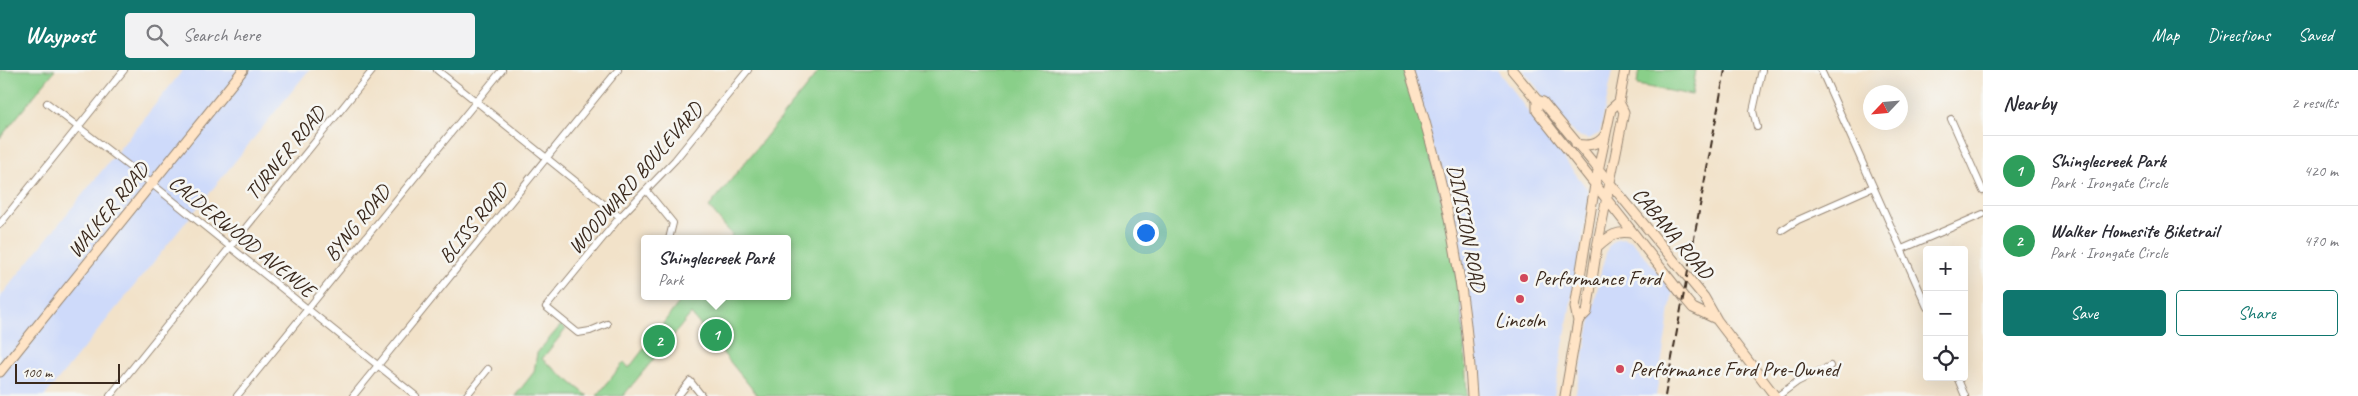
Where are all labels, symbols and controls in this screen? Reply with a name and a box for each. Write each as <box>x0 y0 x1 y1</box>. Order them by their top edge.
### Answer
search box <box>125 13 475 58</box>
text: Waypost <box>25 20 95 50</box>
icon: search <box>143 21 171 49</box>
text: Search here <box>183 23 260 47</box>
text: Map <box>2152 24 2179 46</box>
text: Directions <box>2207 24 2270 46</box>
text: Saved <box>2298 24 2333 46</box>
north arrow <box>1863 85 1908 130</box>
text: Nearby <box>2003 90 2056 116</box>
text: 2 results <box>2291 93 2338 113</box>
street label: WOODWARD BOULEVARD <box>562 95 709 259</box>
street label: TURNER ROAD <box>239 99 332 205</box>
text: Shinglecreek Park <box>2050 149 2166 173</box>
street label: WALKER ROAD <box>62 156 155 263</box>
text: 1 <box>2015 161 2023 181</box>
text: 420 m <box>2304 161 2338 181</box>
street label: DIVISION ROAD <box>1442 162 1492 295</box>
street label: CALDERWOOD AVENUE <box>164 169 322 304</box>
text: Park · Irongate Circle <box>2050 173 2168 193</box>
street label: BLISS ROAD <box>433 176 515 269</box>
street label: BYNG ROAD <box>318 178 397 267</box>
street label: CABANA ROAD <box>1627 182 1720 286</box>
text: Walker Homesite Biketrail <box>2050 219 2218 243</box>
your location <box>1133 220 1159 246</box>
text: 2 <box>2015 231 2023 251</box>
text: 470 m <box>2304 231 2338 251</box>
popup <box>641 235 791 300</box>
text: Park · Irongate Circle <box>2050 243 2168 263</box>
text: Shinglecreek Park <box>658 246 774 270</box>
map controls <box>1923 246 1968 381</box>
button: + <box>1923 246 1968 291</box>
place label: Performance Ford <box>1534 265 1664 291</box>
text: Park <box>658 270 684 290</box>
marker: Performance Ford <box>1518 272 1530 284</box>
button: Save <box>2003 290 2166 336</box>
button: Share <box>2176 290 2338 336</box>
button: − <box>1923 291 1968 336</box>
marker: Lincoln <box>1514 293 1526 305</box>
place label: Lincoln <box>1495 307 1546 333</box>
pin: 1 <box>700 316 732 354</box>
pin: 2 <box>643 322 675 360</box>
button: locate <box>1923 336 1968 381</box>
place label: Performance Ford Pre-Owned <box>1630 356 1841 382</box>
scale bar <box>15 361 120 384</box>
marker: Performance Ford Pre-Owned <box>1614 363 1626 375</box>
text: 100 m <box>22 364 52 381</box>

